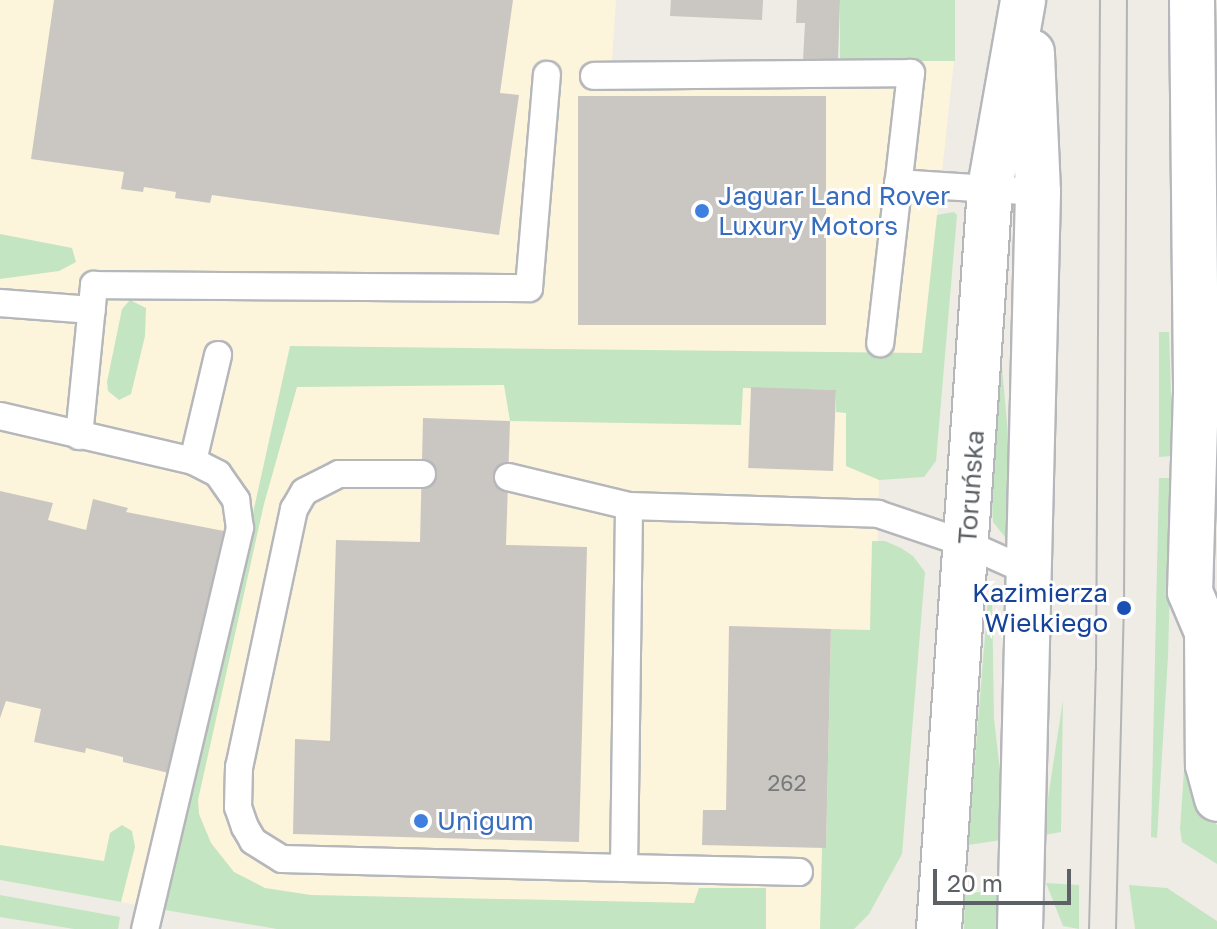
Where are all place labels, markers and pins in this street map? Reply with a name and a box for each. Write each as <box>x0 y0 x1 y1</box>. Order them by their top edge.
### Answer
place label: Jaguar Land Rover Luxury Motors <box>718 180 950 242</box>
marker: Jaguar Land Rover Luxury Motors <box>693 202 711 220</box>
place label: Kazimierza Wielkiego <box>972 577 1108 638</box>
marker: Kazimierza Wielkiego <box>1115 599 1133 617</box>
place label: Unigum <box>437 805 534 837</box>
marker: Unigum <box>412 812 430 830</box>

